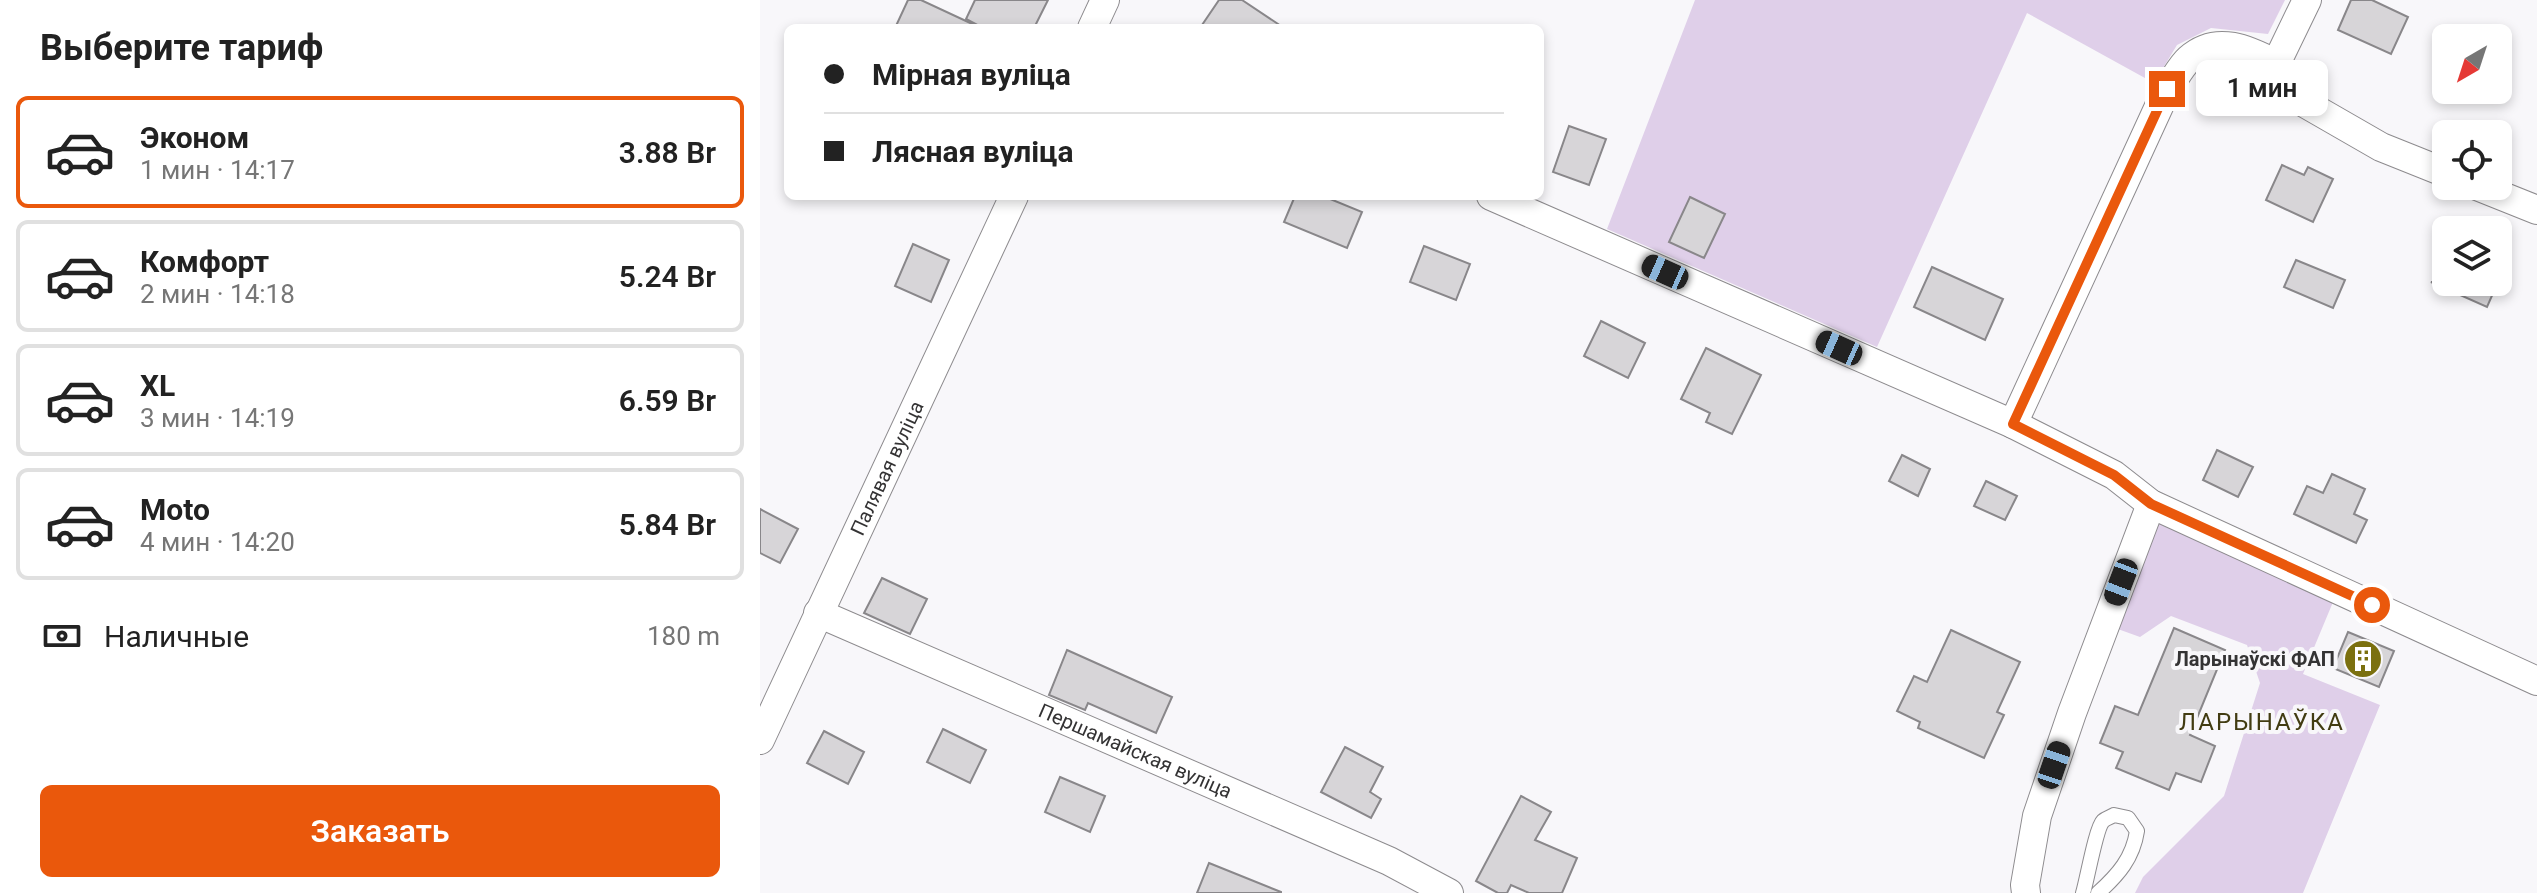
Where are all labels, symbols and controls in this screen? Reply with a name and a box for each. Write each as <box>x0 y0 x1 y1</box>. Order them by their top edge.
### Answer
north arrow <box>2432 24 2512 104</box>
map controls <box>2432 24 2512 296</box>
text: Выберите тариф <box>40 27 323 69</box>
text: Мірная вуліца <box>872 57 1071 92</box>
callout: 1 мин <box>2195 61 2327 117</box>
route end <box>2149 71 2185 107</box>
text: 1 мин <box>2227 73 2297 103</box>
icon: car <box>44 116 116 188</box>
text: Эконом <box>140 120 249 155</box>
button: locate <box>2432 120 2512 200</box>
text: Лясная вуліца <box>872 134 1073 169</box>
text: 3.88 Br <box>619 135 716 170</box>
text: 1 мин · 14:17 <box>140 155 295 185</box>
button: layers <box>2432 216 2512 296</box>
icon: car <box>44 240 116 312</box>
text: Комфорт <box>140 244 269 279</box>
car <box>1638 251 1692 293</box>
text: 5.24 Br <box>619 259 716 294</box>
text: 2 мин · 14:18 <box>140 279 295 309</box>
car <box>1812 327 1866 369</box>
icon: car <box>44 364 116 436</box>
text: XL <box>140 368 175 403</box>
text: 6.59 Br <box>619 383 716 418</box>
street label: Палявая вуліца <box>845 397 929 539</box>
text: 3 мин · 14:19 <box>140 403 295 433</box>
icon: car <box>44 488 116 560</box>
text: Moto <box>140 492 210 527</box>
text: 5.84 Br <box>619 507 716 542</box>
text: 4 мин · 14:20 <box>140 527 295 557</box>
car <box>2101 555 2141 609</box>
route start <box>2354 587 2390 623</box>
icon: cash <box>40 614 84 658</box>
text: Наличные <box>104 619 249 654</box>
text: 180 m <box>647 621 720 651</box>
building icon: Ларынаўскі ФАП <box>2342 638 2384 680</box>
place label: Ларынаўскі ФАП <box>2175 647 2335 671</box>
street label: Першамайская вуліца <box>1035 698 1236 803</box>
district label: ЛАРЫНАЎКА <box>2179 708 2345 736</box>
car <box>2035 738 2073 792</box>
button: Заказать <box>40 785 720 877</box>

